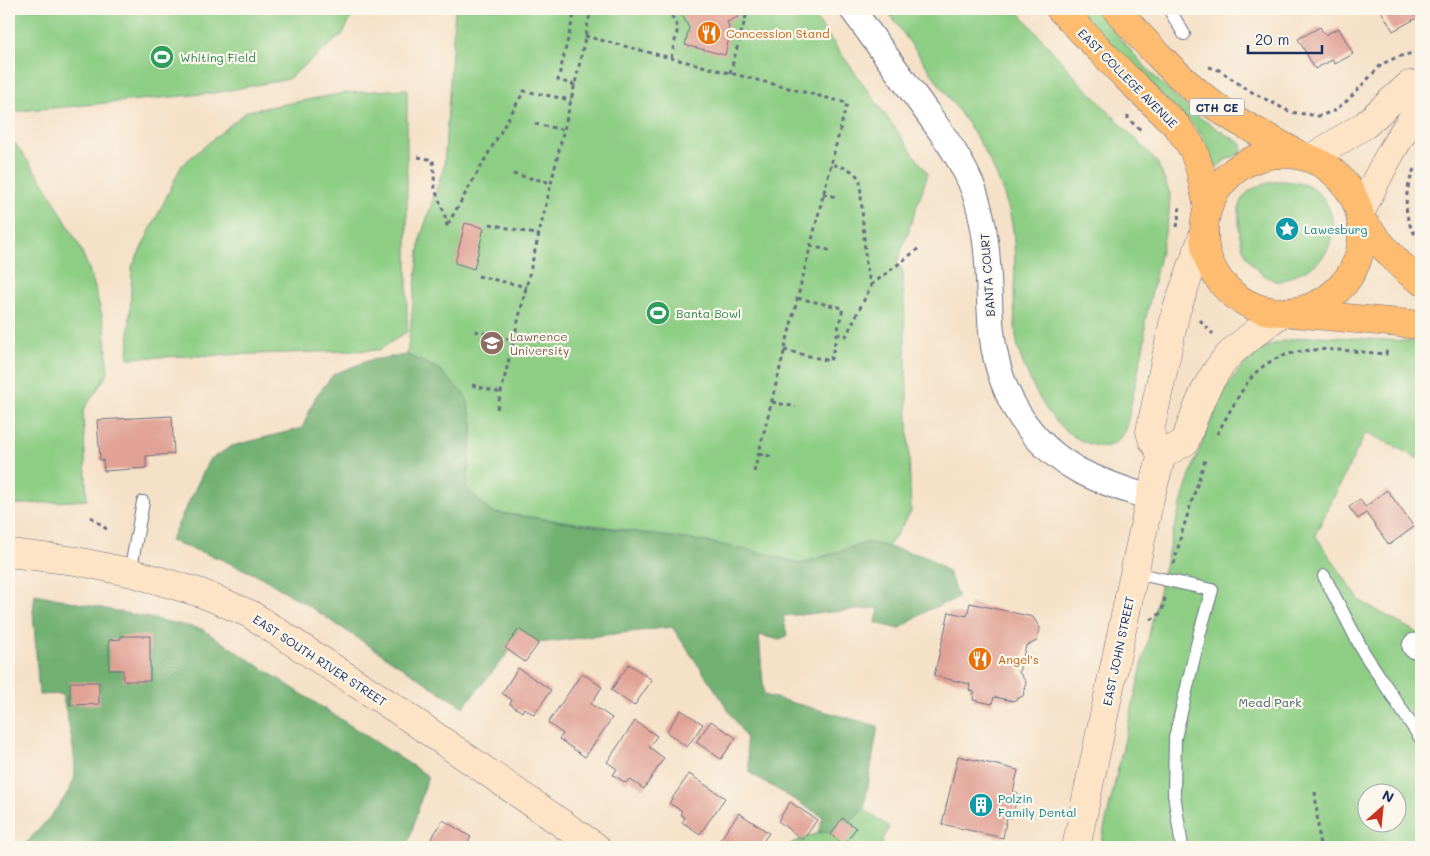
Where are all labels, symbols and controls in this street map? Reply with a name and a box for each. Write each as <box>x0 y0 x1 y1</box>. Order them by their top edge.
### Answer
restaurant icon: Concession Stand <box>696 20 722 46</box>
scale bar <box>1248 22 1321 54</box>
place label: Concession Stand <box>726 25 830 41</box>
street label: EAST COLLEGE AVENUE <box>1075 25 1181 131</box>
text: 20 m <box>1255 29 1289 49</box>
sports icon: Whiting Field <box>149 44 175 70</box>
place label: Whiting Field <box>180 49 256 65</box>
road number: CTH CE <box>1190 98 1244 115</box>
place icon: Lawesburg <box>1274 216 1300 242</box>
place label: Lawesburg <box>1304 221 1368 237</box>
street label: BANTA COURT <box>976 232 998 317</box>
sports icon: Banta Bowl <box>645 300 671 326</box>
place label: Banta Bowl <box>676 305 741 321</box>
place label: Lawrence University <box>510 328 569 358</box>
school or university icon: Lawrence University <box>479 330 505 356</box>
street label: EAST JOHN STREET <box>1099 595 1137 707</box>
street label: EAST SOUTH RIVER STREET <box>250 611 390 709</box>
restaurant icon: Angel's <box>967 646 993 672</box>
place label: Angel's <box>998 651 1039 667</box>
park label: Mead Park <box>1238 694 1302 710</box>
north arrow <box>1358 784 1408 834</box>
text: N <box>1379 785 1397 807</box>
place label: Polzin Family Dental <box>998 790 1077 820</box>
building icon: Polzin Family Dental <box>968 792 994 818</box>

